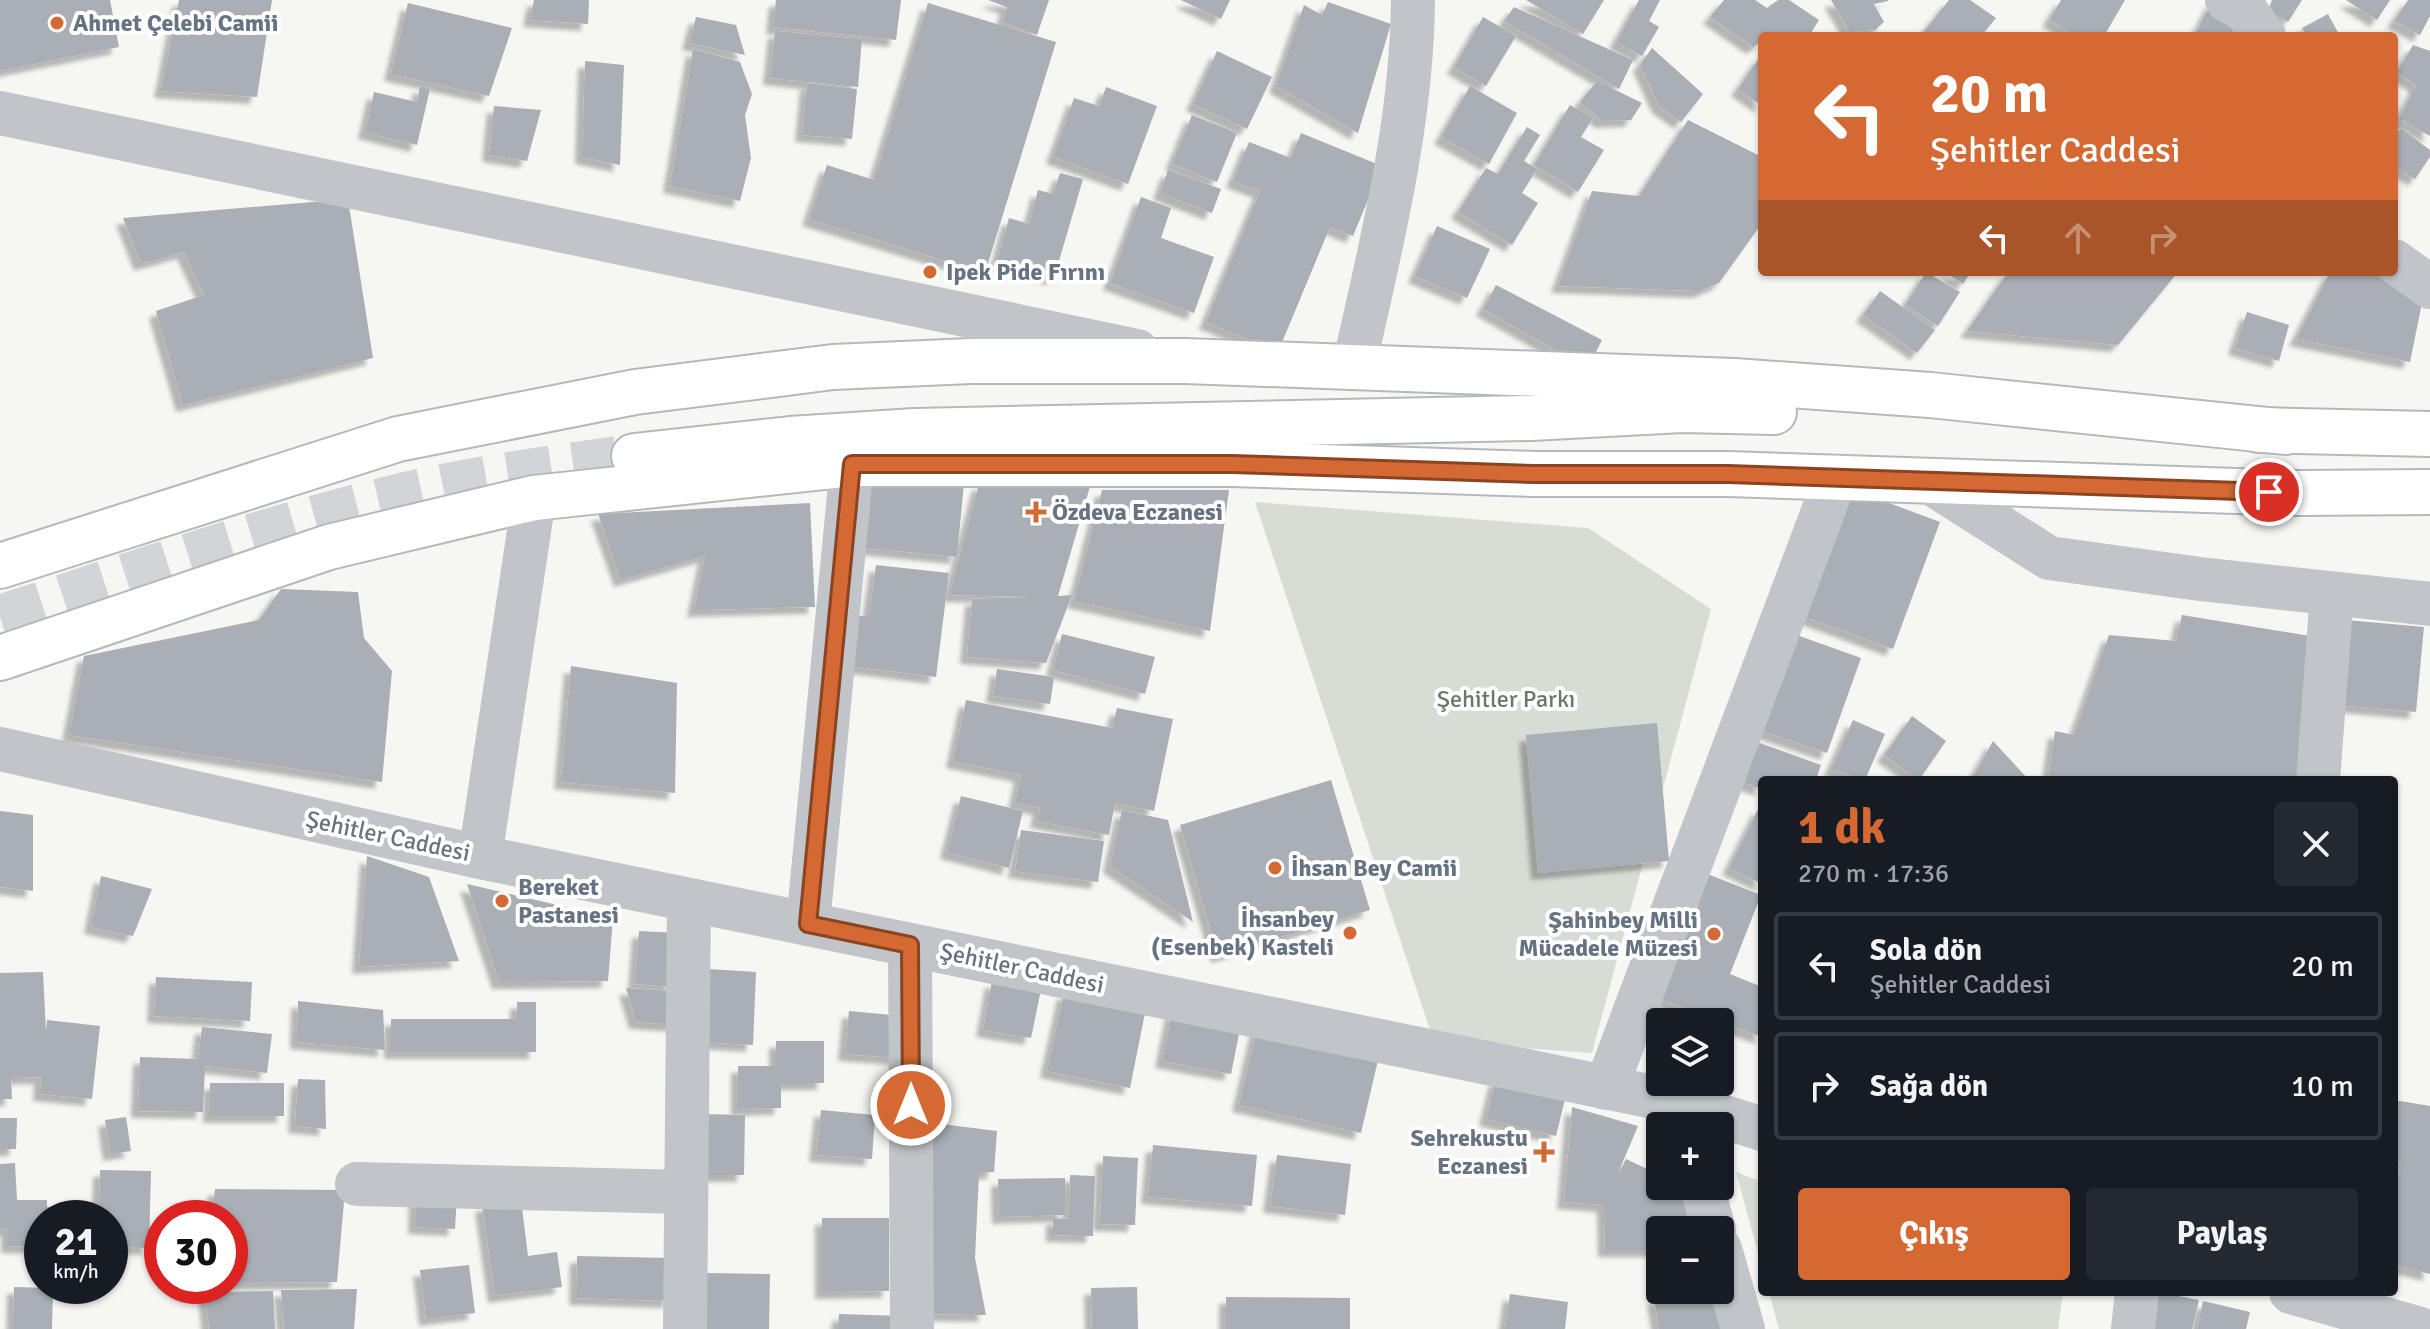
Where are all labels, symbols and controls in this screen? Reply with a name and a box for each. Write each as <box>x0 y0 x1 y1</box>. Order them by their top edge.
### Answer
place label: Ahmet Çelebi Camii <box>73 8 278 38</box>
marker: Ahmet Çelebi Camii <box>48 14 66 32</box>
text: 20 m <box>1930 59 2048 128</box>
icon: left <box>1798 64 1902 168</box>
text: Şehitler Caddesi <box>1930 128 2181 173</box>
icon: left <box>1972 216 2016 260</box>
icon: ahead <box>2056 216 2100 260</box>
icon: right <box>2140 216 2184 260</box>
place label: Ipek Pide Fırını <box>946 257 1105 287</box>
marker: Ipek Pide Fırını <box>921 263 939 281</box>
pin <box>2235 458 2303 526</box>
icon: arrive <box>2247 470 2291 514</box>
place label: Özdeva Eczanesi <box>1052 497 1223 527</box>
marker: Özdeva Eczanesi <box>1027 503 1045 521</box>
park label: Şehitler Parkı <box>1437 684 1575 714</box>
text: 1 dk <box>1798 798 1885 857</box>
button: close <box>2274 802 2358 886</box>
street label: Şehitler Caddesi <box>303 804 473 868</box>
place label: İhsan Bey Camii <box>1291 853 1457 883</box>
text: 270 m · 17:36 <box>1798 858 1949 890</box>
marker: İhsan Bey Camii <box>1266 859 1284 877</box>
place label: Bereket Pastanesi <box>518 872 619 930</box>
marker: Bereket Pastanesi <box>493 892 511 910</box>
place label: İhsanbey (Esenbek) Kasteli <box>1151 904 1334 962</box>
place label: Şahinbey Milli Mücadele Müzesi <box>1518 905 1698 963</box>
marker: İhsanbey (Esenbek) Kasteli <box>1341 924 1359 942</box>
marker: Şahinbey Milli Mücadele Müzesi <box>1705 925 1723 943</box>
text: Sola dön <box>1870 932 1982 969</box>
street label: Şehitler Caddesi <box>937 936 1107 1000</box>
icon: left <box>1802 944 1846 988</box>
text: 20 m <box>2291 948 2354 985</box>
text: Şehitler Caddesi <box>1870 969 2051 1001</box>
map controls <box>1646 1008 1734 1304</box>
button: layers <box>1646 1008 1734 1096</box>
position arrow <box>869 1063 953 1147</box>
icon: right <box>1802 1064 1846 1108</box>
text: Sağa dön <box>1870 1068 1988 1105</box>
text: 10 m <box>2291 1068 2354 1105</box>
button: + <box>1646 1112 1734 1200</box>
place label: Sehrekustu Eczanesi <box>1410 1123 1528 1181</box>
marker: Sehrekustu Eczanesi <box>1535 1143 1553 1161</box>
button: Çıkış <box>1798 1188 2070 1280</box>
button: Paylaş <box>2086 1188 2358 1280</box>
speed limit sign: 30 <box>144 1200 248 1304</box>
button: − <box>1646 1216 1734 1304</box>
text: 21 <box>54 1217 98 1267</box>
text: km/h <box>53 1259 99 1284</box>

